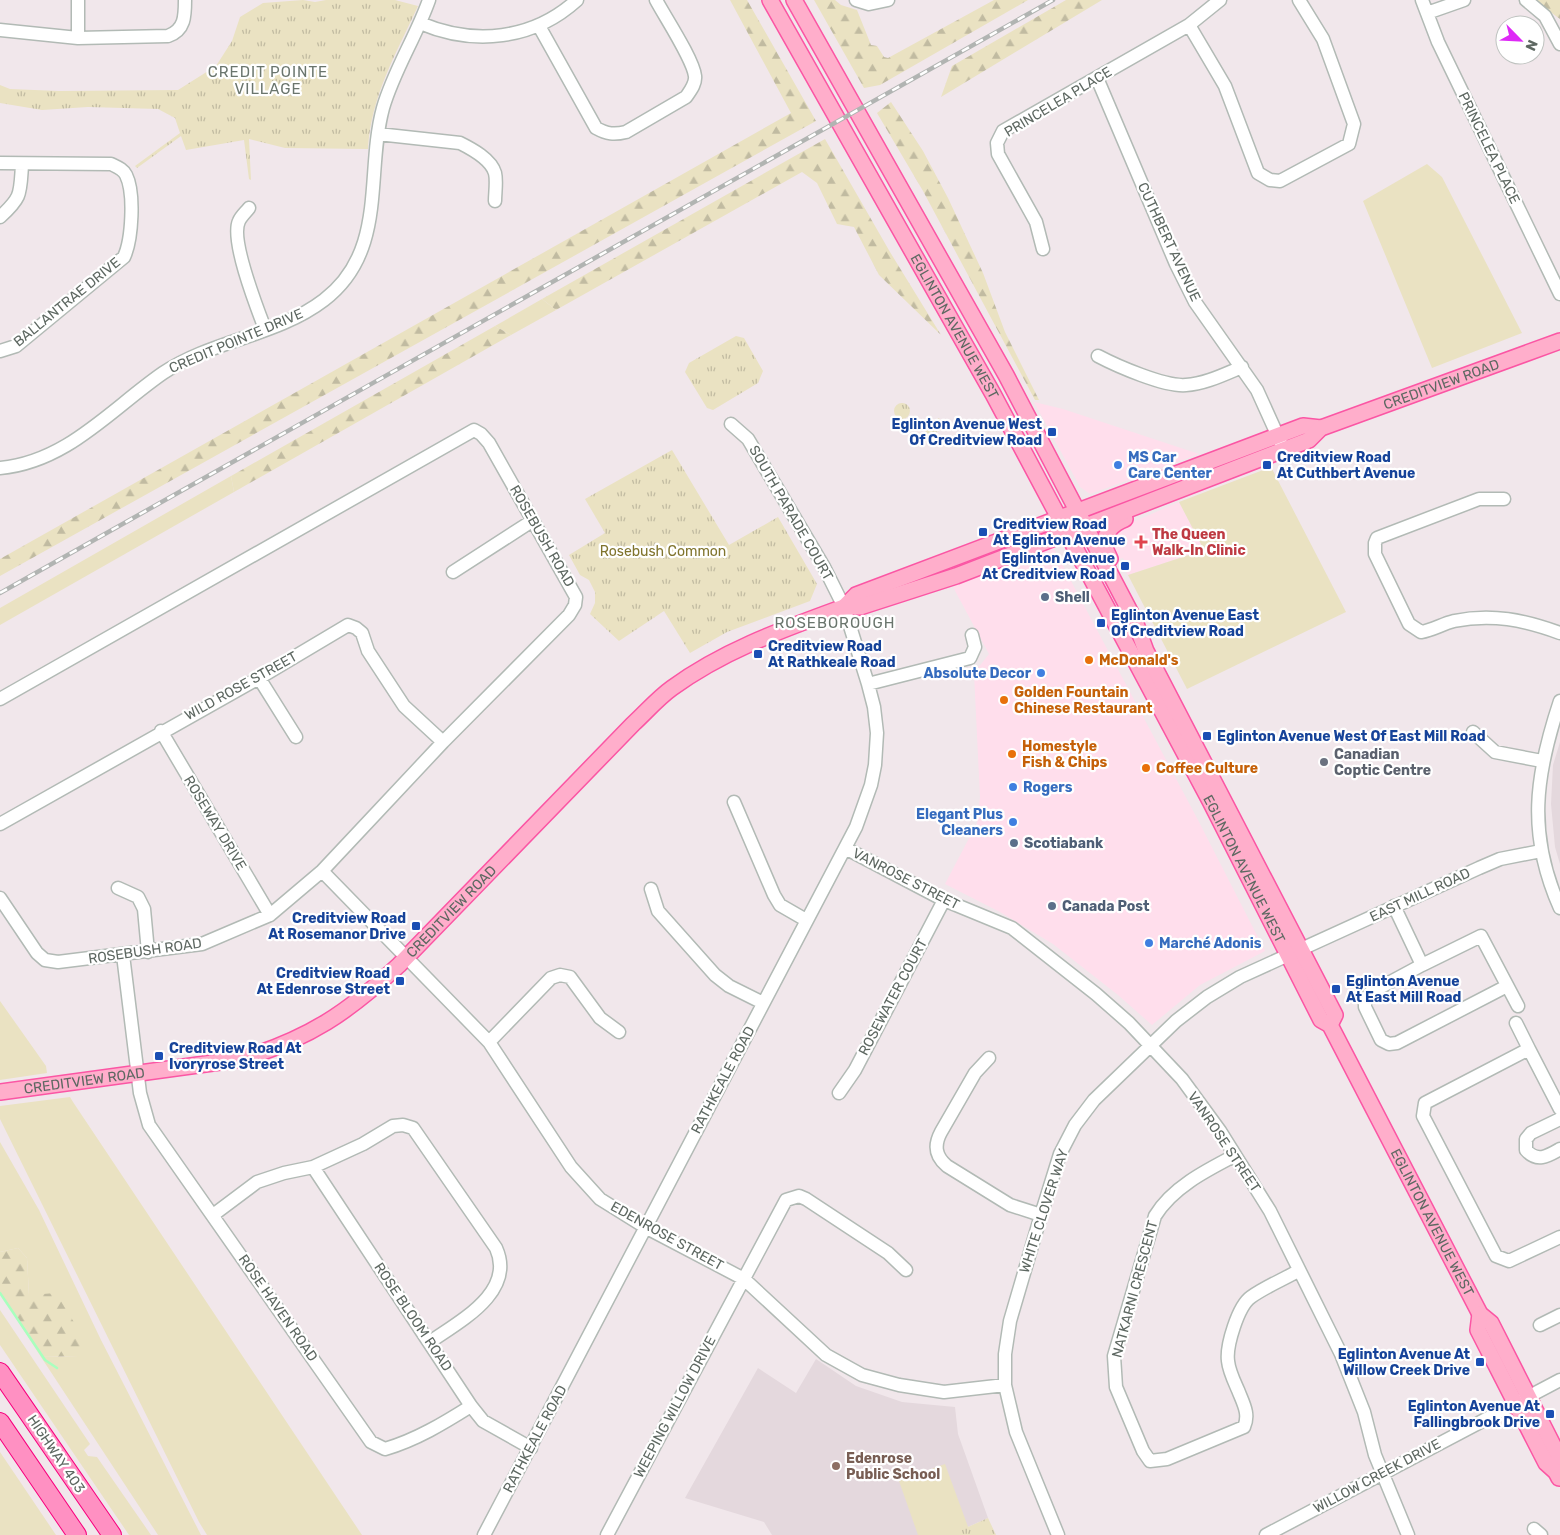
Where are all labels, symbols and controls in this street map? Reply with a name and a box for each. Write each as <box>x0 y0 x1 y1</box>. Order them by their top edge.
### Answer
north arrow <box>1495 15 1545 65</box>
text: N <box>1522 37 1541 53</box>
district label: CREDIT POINTE VILLAGE <box>208 63 328 98</box>
street label: PRINCELEA PLACE <box>1001 63 1115 141</box>
street label: PRINCELEA PLACE <box>1455 89 1523 207</box>
street label: CUTHBERT AVENUE <box>1134 180 1204 304</box>
street label: EGLINTON AVENUE WEST <box>907 251 1002 402</box>
street label: BALLANTRAE DRIVE <box>10 254 124 350</box>
street label: CREDIT POINTE DRIVE <box>166 305 306 377</box>
street label: CREDITVIEW ROAD <box>1381 355 1501 413</box>
place label: Eglinton Avenue West Of Creditview Road <box>892 416 1042 449</box>
marker: Eglinton Avenue West Of Creditview Road <box>1046 426 1058 438</box>
street label: SOUTH PARADE COURT <box>745 442 837 584</box>
place label: MS Car Care Center <box>1128 449 1213 482</box>
place label: Creditview Road At Cuthbert Avenue <box>1277 449 1415 482</box>
marker: MS Car Care Center <box>1112 459 1124 471</box>
marker: Creditview Road At Cuthbert Avenue <box>1261 459 1273 471</box>
street label: ROSEBUSH ROAD <box>506 482 578 590</box>
place label: Creditview Road At Eglinton Avenue <box>993 516 1126 549</box>
marker: Creditview Road At Eglinton Avenue <box>977 526 989 538</box>
place label: The Queen Walk-In Clinic <box>1152 526 1246 559</box>
marker: The Queen Walk-In Clinic <box>1134 535 1148 549</box>
park label: Rosebush Common <box>600 543 726 560</box>
place label: Eglinton Avenue At Creditview Road <box>982 550 1115 583</box>
marker: Eglinton Avenue At Creditview Road <box>1119 560 1131 572</box>
place label: Shell <box>1055 589 1090 606</box>
marker: Shell <box>1039 591 1051 603</box>
place label: Eglinton Avenue East Of Creditview Road <box>1111 607 1259 640</box>
district label: ROSEBOROUGH <box>775 614 895 632</box>
marker: Eglinton Avenue East Of Creditview Road <box>1095 617 1107 629</box>
place label: Creditview Road At Rathkeale Road <box>768 638 896 671</box>
street label: WILD ROSE STREET <box>182 648 300 724</box>
marker: Creditview Road At Rathkeale Road <box>752 648 764 660</box>
place label: McDonald's <box>1099 652 1179 669</box>
marker: McDonald's <box>1083 654 1095 666</box>
place label: Absolute Decor <box>924 665 1032 682</box>
marker: Absolute Decor <box>1035 667 1047 679</box>
place label: Golden Fountain Chinese Restaurant <box>1014 684 1153 717</box>
marker: Golden Fountain Chinese Restaurant <box>998 694 1010 706</box>
place label: Eglinton Avenue West Of East Mill Road <box>1217 728 1486 745</box>
marker: Eglinton Avenue West Of East Mill Road <box>1201 730 1213 742</box>
place label: Homestyle Fish & Chips <box>1022 738 1108 771</box>
place label: Canadian Coptic Centre <box>1334 746 1431 779</box>
marker: Homestyle Fish & Chips <box>1006 748 1018 760</box>
marker: Canadian Coptic Centre <box>1318 756 1330 768</box>
place label: Coffee Culture <box>1156 760 1258 777</box>
marker: Coffee Culture <box>1140 762 1152 774</box>
street label: ROSEWAY DRIVE <box>180 773 250 873</box>
place label: Rogers <box>1023 779 1073 796</box>
marker: Rogers <box>1007 781 1019 793</box>
street label: EGLINTON AVENUE WEST <box>1200 792 1289 946</box>
place label: Elegant Plus Cleaners <box>916 806 1003 839</box>
marker: Elegant Plus Cleaners <box>1007 816 1019 828</box>
place label: Scotiabank <box>1024 835 1104 852</box>
marker: Scotiabank <box>1008 837 1020 849</box>
street label: VANROSE STREET <box>850 845 962 913</box>
street label: CREDITVIEW ROAD <box>403 862 500 961</box>
street label: EAST MILL ROAD <box>1367 864 1473 926</box>
place label: Canada Post <box>1062 898 1150 915</box>
marker: Canada Post <box>1046 900 1058 912</box>
place label: Creditview Road At Rosemanor Drive <box>268 910 406 943</box>
marker: Creditview Road At Rosemanor Drive <box>410 920 422 932</box>
street label: ROSEBUSH ROAD <box>87 935 203 967</box>
place label: Marché Adonis <box>1159 935 1262 952</box>
street label: ROSEWATER COURT <box>855 936 931 1058</box>
marker: Marché Adonis <box>1143 937 1155 949</box>
place label: Creditview Road At Edenrose Street <box>257 965 390 998</box>
place label: Eglinton Avenue At East Mill Road <box>1346 973 1461 1006</box>
marker: Creditview Road At Edenrose Street <box>394 975 406 987</box>
marker: Eglinton Avenue At East Mill Road <box>1330 983 1342 995</box>
street label: RATHKEALE ROAD <box>688 1023 758 1137</box>
place label: Creditview Road At Ivoryrose Street <box>169 1040 302 1073</box>
marker: Creditview Road At Ivoryrose Street <box>153 1050 165 1062</box>
street label: CREDITVIEW ROAD <box>23 1064 146 1097</box>
street label: VANROSE STREET <box>1184 1088 1264 1196</box>
street label: EGLINTON AVENUE WEST <box>1387 1146 1478 1299</box>
street label: WHITE CLOVER WAY <box>1016 1147 1072 1275</box>
street label: EDENROSE STREET <box>608 1198 726 1274</box>
street label: NATKARNI CRESCENT <box>1108 1218 1162 1360</box>
street label: ROSE HAVEN ROAD <box>235 1251 321 1365</box>
street label: ROSE BLOOM ROAD <box>370 1259 456 1375</box>
street label: WEEPING WILLOW DRIVE <box>630 1333 720 1481</box>
place label: Eglinton Avenue At Willow Creek Drive <box>1338 1346 1470 1379</box>
marker: Eglinton Avenue At Willow Creek Drive <box>1474 1356 1486 1368</box>
street label: RATHKEALE ROAD <box>500 1382 570 1496</box>
place label: Eglinton Avenue At Fallingbrook Drive <box>1408 1398 1540 1431</box>
marker: Eglinton Avenue At Fallingbrook Drive <box>1544 1408 1556 1420</box>
street label: HIGHWAY 403 <box>24 1412 88 1496</box>
street label: WILLOW CREEK DRIVE <box>1310 1435 1444 1517</box>
place label: Edenrose Public School <box>846 1450 940 1483</box>
marker: Edenrose Public School <box>830 1460 842 1472</box>

